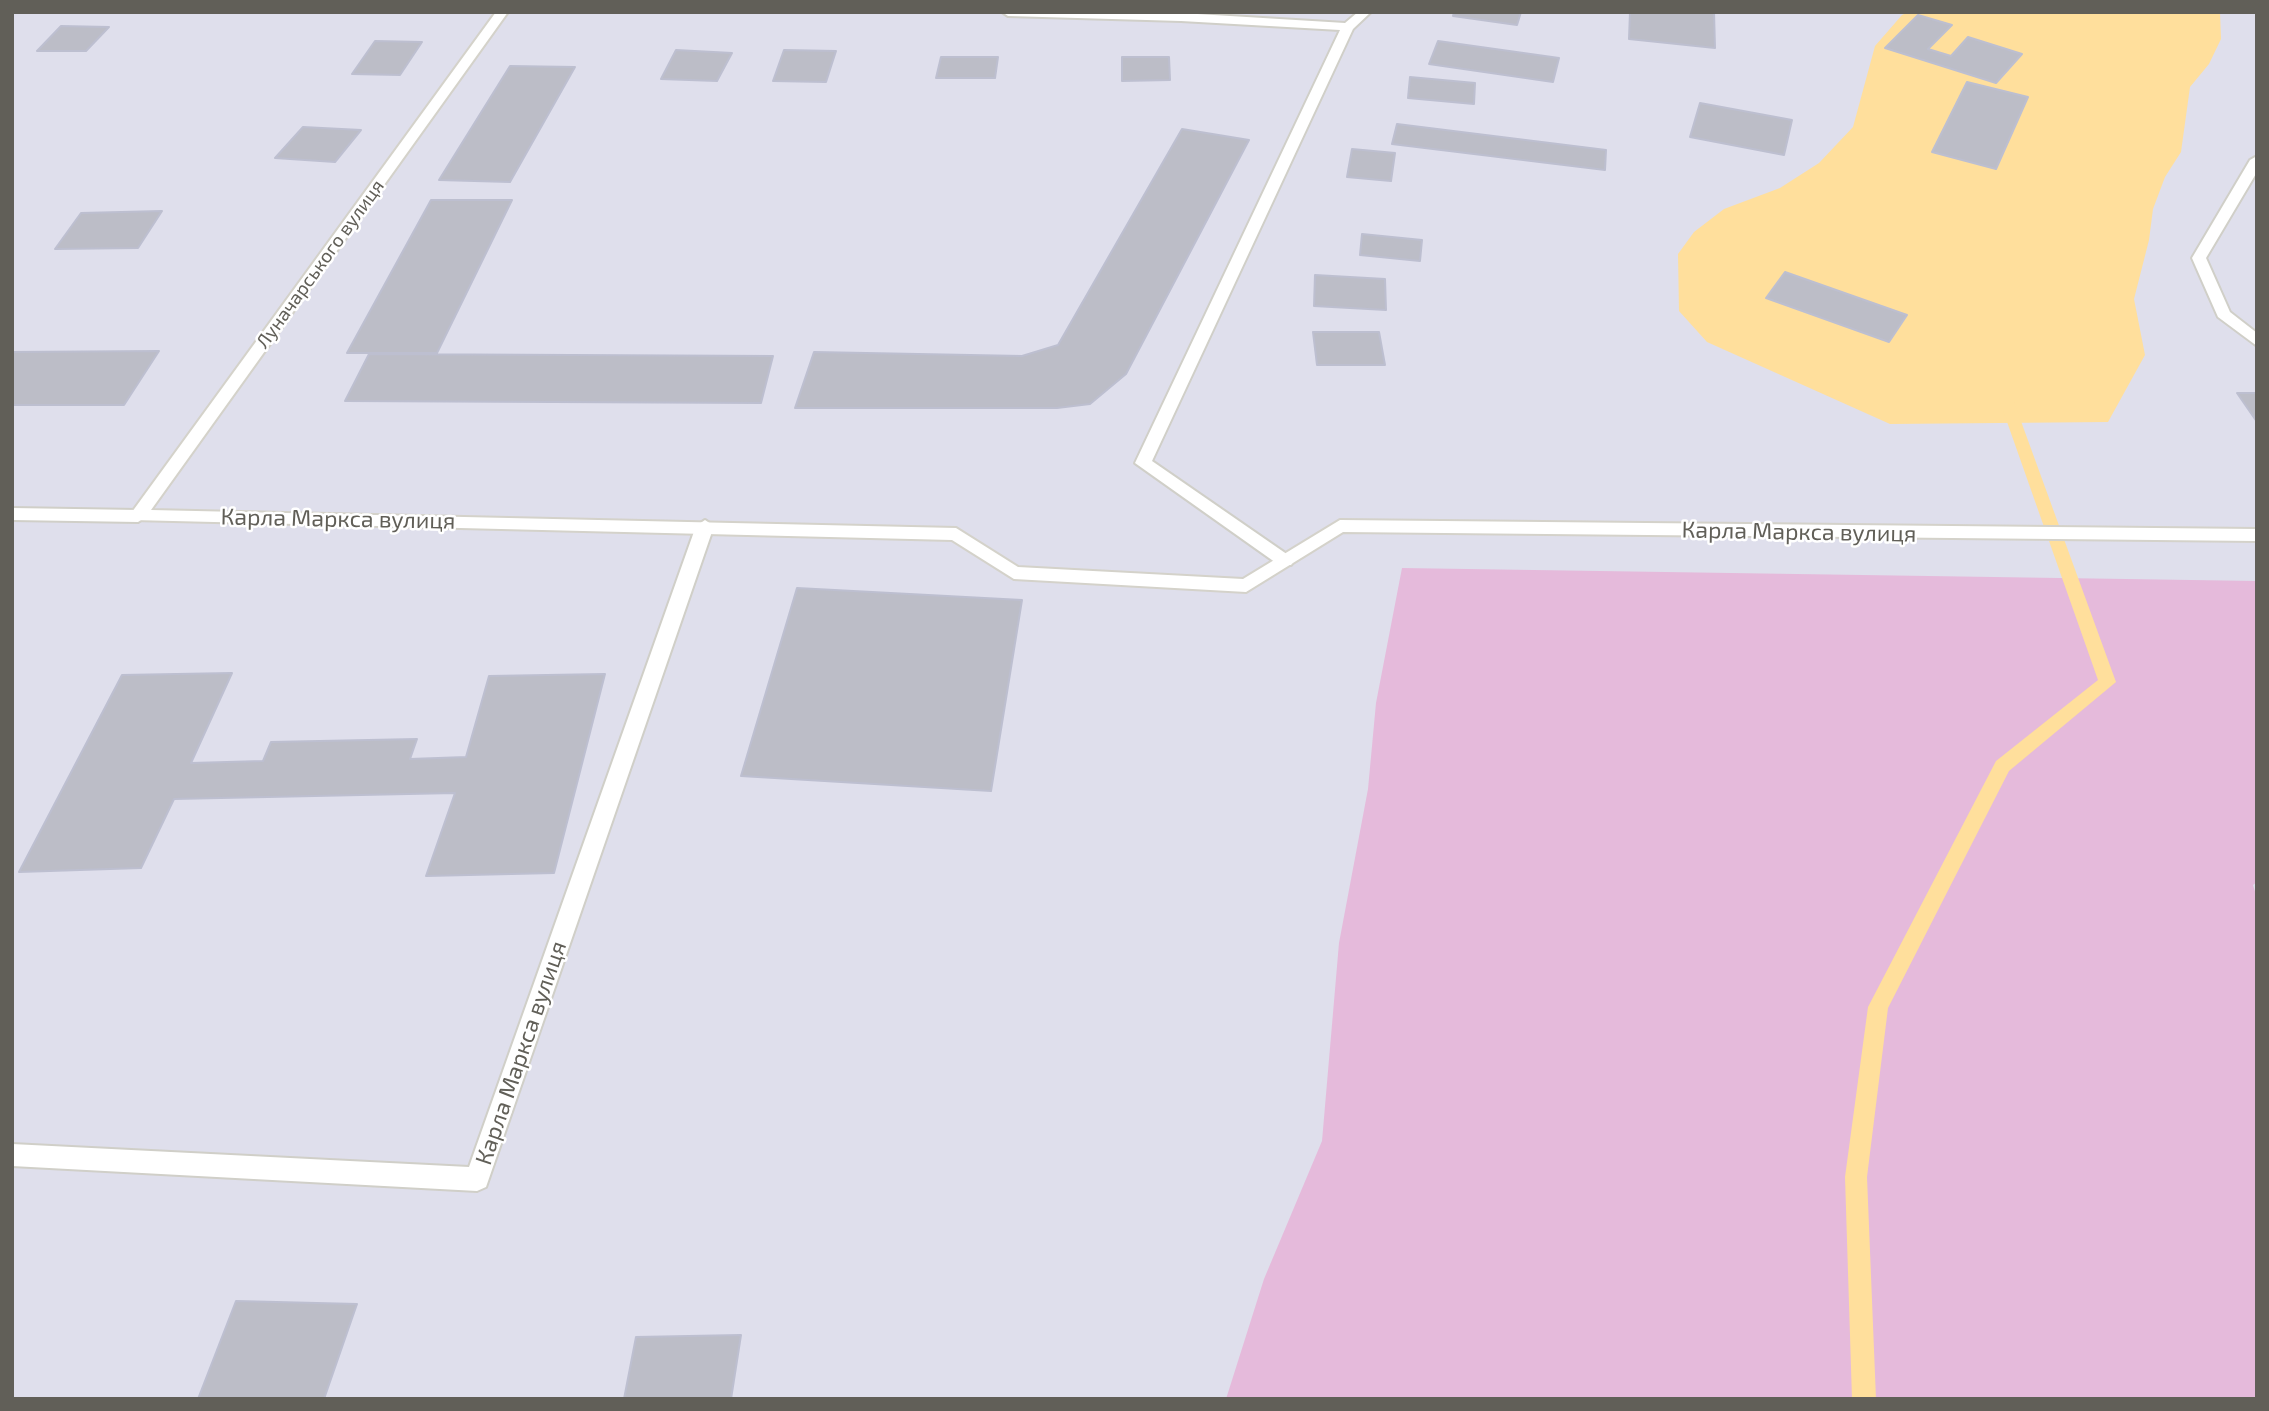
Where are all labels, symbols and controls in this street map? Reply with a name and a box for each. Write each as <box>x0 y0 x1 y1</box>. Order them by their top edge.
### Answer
street label: Луначарського вулиця <box>251 175 389 353</box>
street label: Карла Маркса вулиця <box>220 503 456 535</box>
street label: Карла Маркса вулиця <box>1681 516 1917 548</box>
street label: Карла Маркса вулиця <box>470 937 572 1169</box>

